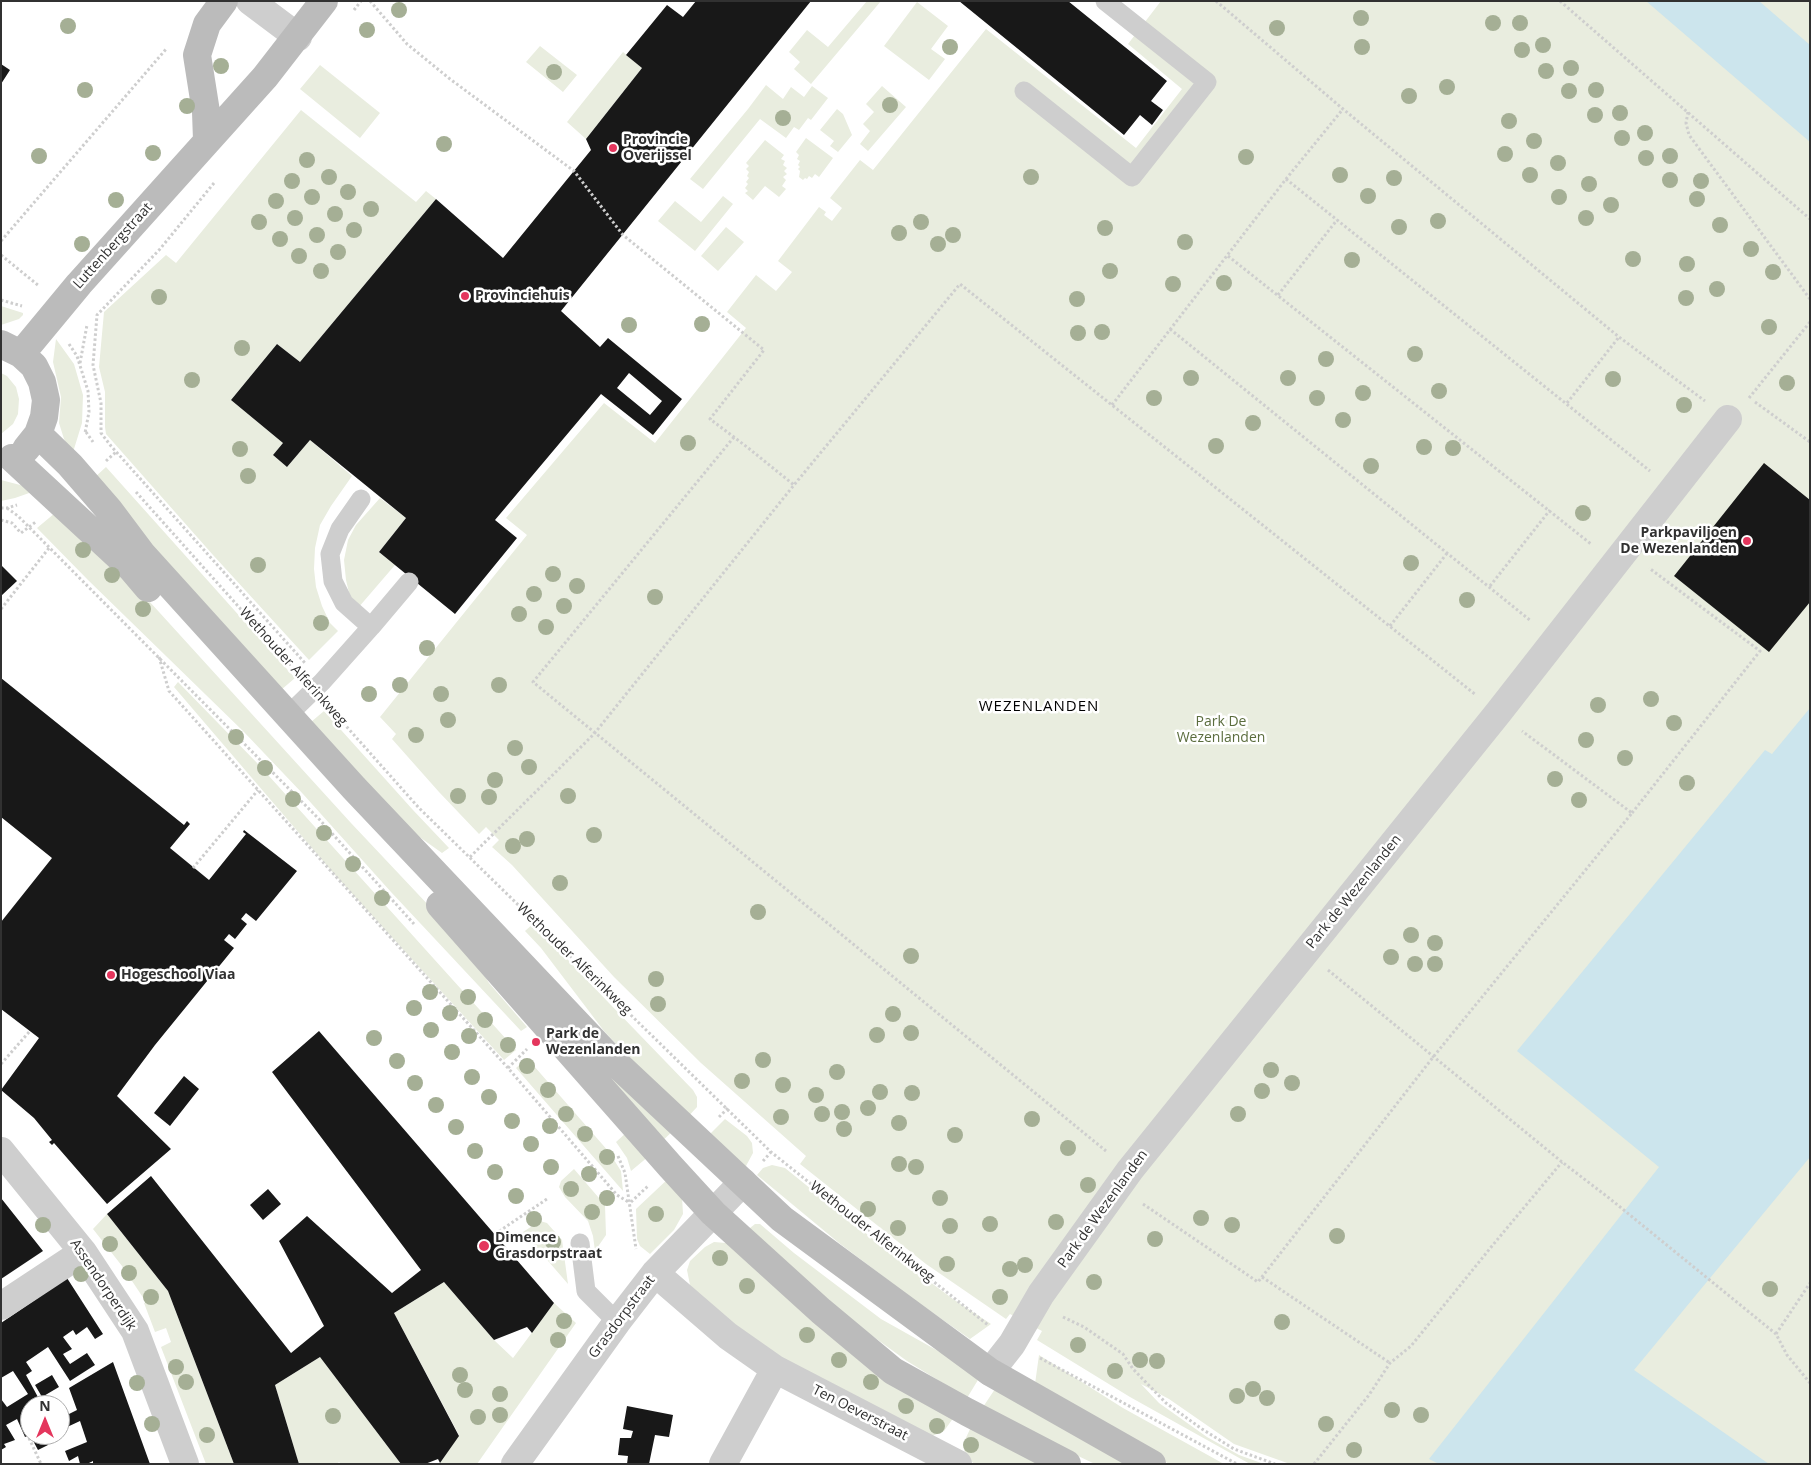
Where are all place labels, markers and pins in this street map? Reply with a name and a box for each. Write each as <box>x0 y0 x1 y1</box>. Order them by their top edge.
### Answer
place label: Provincie Overijssel <box>623 132 692 164</box>
marker: Provincie Overijssel <box>607 142 619 154</box>
place label: Provinciehuis <box>475 288 570 304</box>
marker: Provinciehuis <box>459 290 471 302</box>
place label: Parkpaviljoen De Wezenlanden <box>1620 525 1737 558</box>
marker: Parkpaviljoen De Wezenlanden <box>1741 535 1753 547</box>
place label: Hogeschool Viaa <box>121 967 235 983</box>
marker: Hogeschool Viaa <box>105 969 117 981</box>
place label: Park de Wezenlanden <box>546 1026 640 1058</box>
marker: Park de Wezenlanden <box>530 1036 542 1048</box>
place label: Dimence Grasdorpstraat <box>495 1230 602 1262</box>
marker: Dimence Grasdorpstraat <box>477 1239 491 1253</box>

